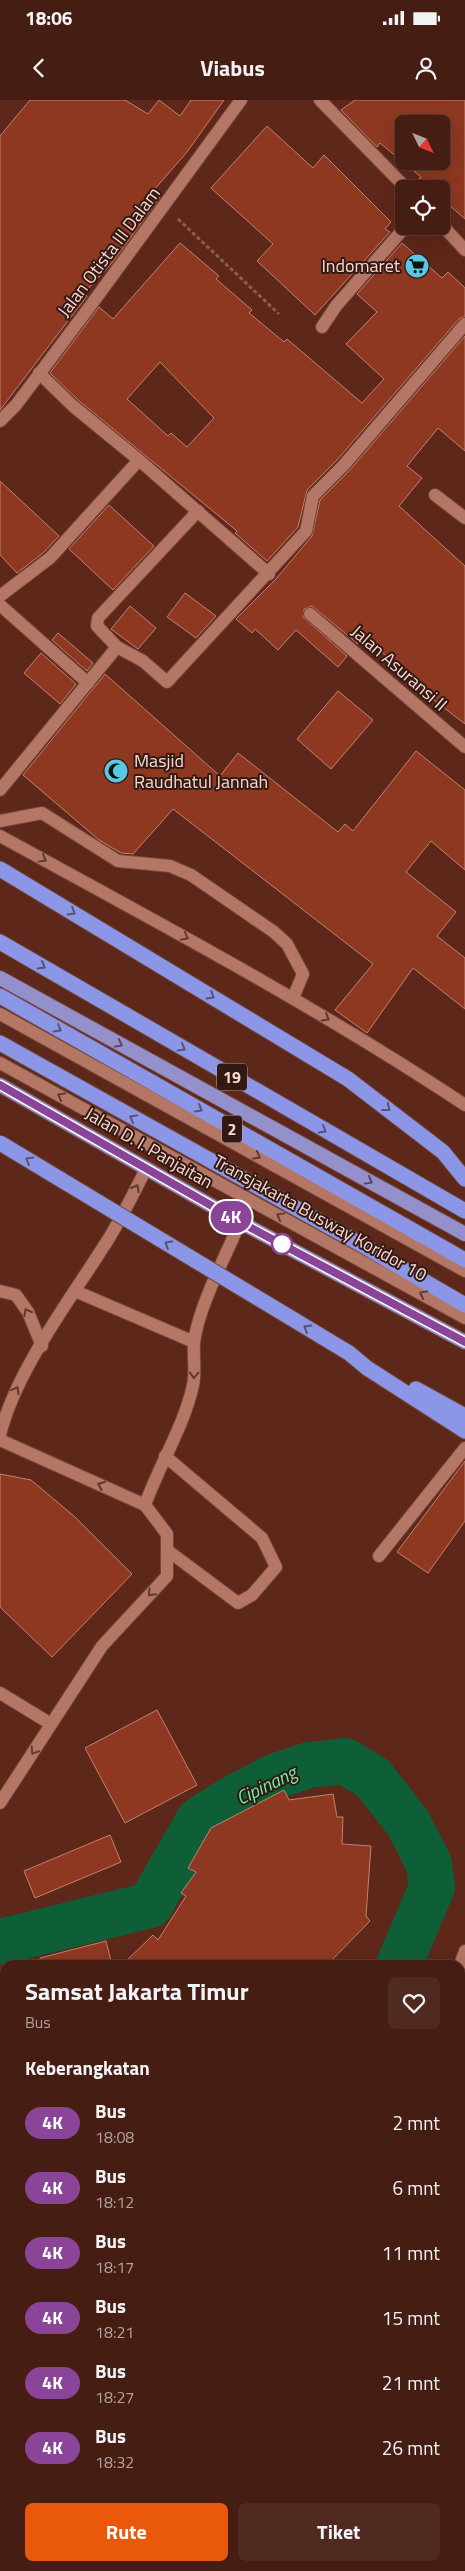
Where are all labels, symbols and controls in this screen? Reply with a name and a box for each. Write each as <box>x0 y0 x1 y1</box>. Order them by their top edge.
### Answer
text: 18:06 <box>25 3 72 32</box>
text: Viabus <box>200 51 265 85</box>
icon: back <box>25 54 53 82</box>
icon: person <box>412 54 440 82</box>
north arrow <box>395 115 450 170</box>
map controls <box>395 115 450 235</box>
button: locate <box>395 180 450 235</box>
street label: Jalan Otista III Dalam <box>51 181 167 322</box>
place label: Indomaret <box>321 252 401 279</box>
supermarket icon: Indomaret <box>404 253 430 279</box>
street label: Jalan Asuransi II <box>345 618 453 717</box>
place label: Masjid Raudhatul Jannah <box>134 747 268 795</box>
mosque icon: Masjid Raudhatul Jannah <box>103 758 129 784</box>
one-way arrow <box>37 853 46 863</box>
one-way arrow <box>66 906 75 916</box>
one-way arrow <box>180 931 189 941</box>
one-way arrow <box>37 960 46 970</box>
one-way arrow <box>206 990 215 1000</box>
one-way arrow <box>321 1011 330 1021</box>
one-way arrow <box>52 1023 61 1033</box>
one-way arrow <box>114 1038 123 1048</box>
one-way arrow <box>177 1042 186 1052</box>
road number: 19 <box>217 1064 247 1090</box>
one-way arrow <box>57 1092 66 1102</box>
street label: Jalan D. I. Panjaitan <box>80 1100 218 1195</box>
one-way arrow <box>193 1103 202 1113</box>
one-way arrow <box>381 1103 390 1111</box>
one-way arrow <box>130 1114 139 1124</box>
road number: 2 <box>222 1116 242 1142</box>
one-way arrow <box>317 1124 326 1134</box>
street label: Transjakarta Busway Koridor 10 <box>209 1147 432 1288</box>
one-way arrow <box>252 1150 261 1160</box>
one-way arrow <box>25 1157 34 1167</box>
one-way arrow <box>364 1175 373 1185</box>
one-way arrow <box>130 1184 140 1193</box>
line badge: 4K <box>208 1201 254 1233</box>
text: 4K <box>221 1203 241 1230</box>
one-way arrow <box>277 1212 286 1222</box>
unlabelled marker <box>271 1233 293 1255</box>
one-way arrow <box>164 1241 173 1251</box>
one-way arrow <box>419 1291 428 1301</box>
one-way arrow <box>23 1309 33 1318</box>
one-way arrow <box>304 1325 313 1335</box>
one-way arrow <box>189 1372 199 1379</box>
one-way arrow <box>10 1386 20 1395</box>
one-way arrow <box>97 1481 106 1492</box>
one-way arrow <box>148 1587 157 1596</box>
one-way arrow <box>30 1746 40 1755</box>
water label: Cipinang <box>231 1757 303 1812</box>
text: Samsat Jakarta Timur <box>25 1973 249 2009</box>
button: heart <box>388 1977 440 2029</box>
text: Bus <box>25 2010 51 2034</box>
text: Keberangkatan <box>25 2053 150 2082</box>
text: Bus <box>95 2096 126 2125</box>
text: 2 mnt <box>392 2108 440 2137</box>
text: 4K <box>42 2109 63 2136</box>
text: 18:08 <box>95 2125 134 2149</box>
text: Bus <box>95 2161 126 2190</box>
text: 6 mnt <box>392 2173 440 2202</box>
text: 4K <box>42 2174 63 2201</box>
text: 18:12 <box>95 2190 134 2214</box>
text: Bus <box>95 2226 126 2255</box>
text: 11 mnt <box>382 2238 440 2267</box>
text: 4K <box>42 2239 63 2266</box>
text: 18:17 <box>95 2255 134 2279</box>
text: Bus <box>95 2291 126 2320</box>
text: 15 mnt <box>382 2303 440 2332</box>
text: 4K <box>42 2304 63 2331</box>
text: 18:21 <box>95 2320 134 2344</box>
text: Bus <box>95 2356 126 2385</box>
text: 21 mnt <box>382 2368 440 2397</box>
text: 4K <box>42 2369 63 2396</box>
text: 18:27 <box>95 2385 134 2409</box>
text: Bus <box>95 2421 126 2450</box>
text: 26 mnt <box>382 2433 440 2462</box>
text: 4K <box>42 2434 63 2461</box>
text: 18:32 <box>95 2450 134 2474</box>
button: Rute <box>25 2503 228 2561</box>
button: Tiket <box>238 2503 440 2561</box>

